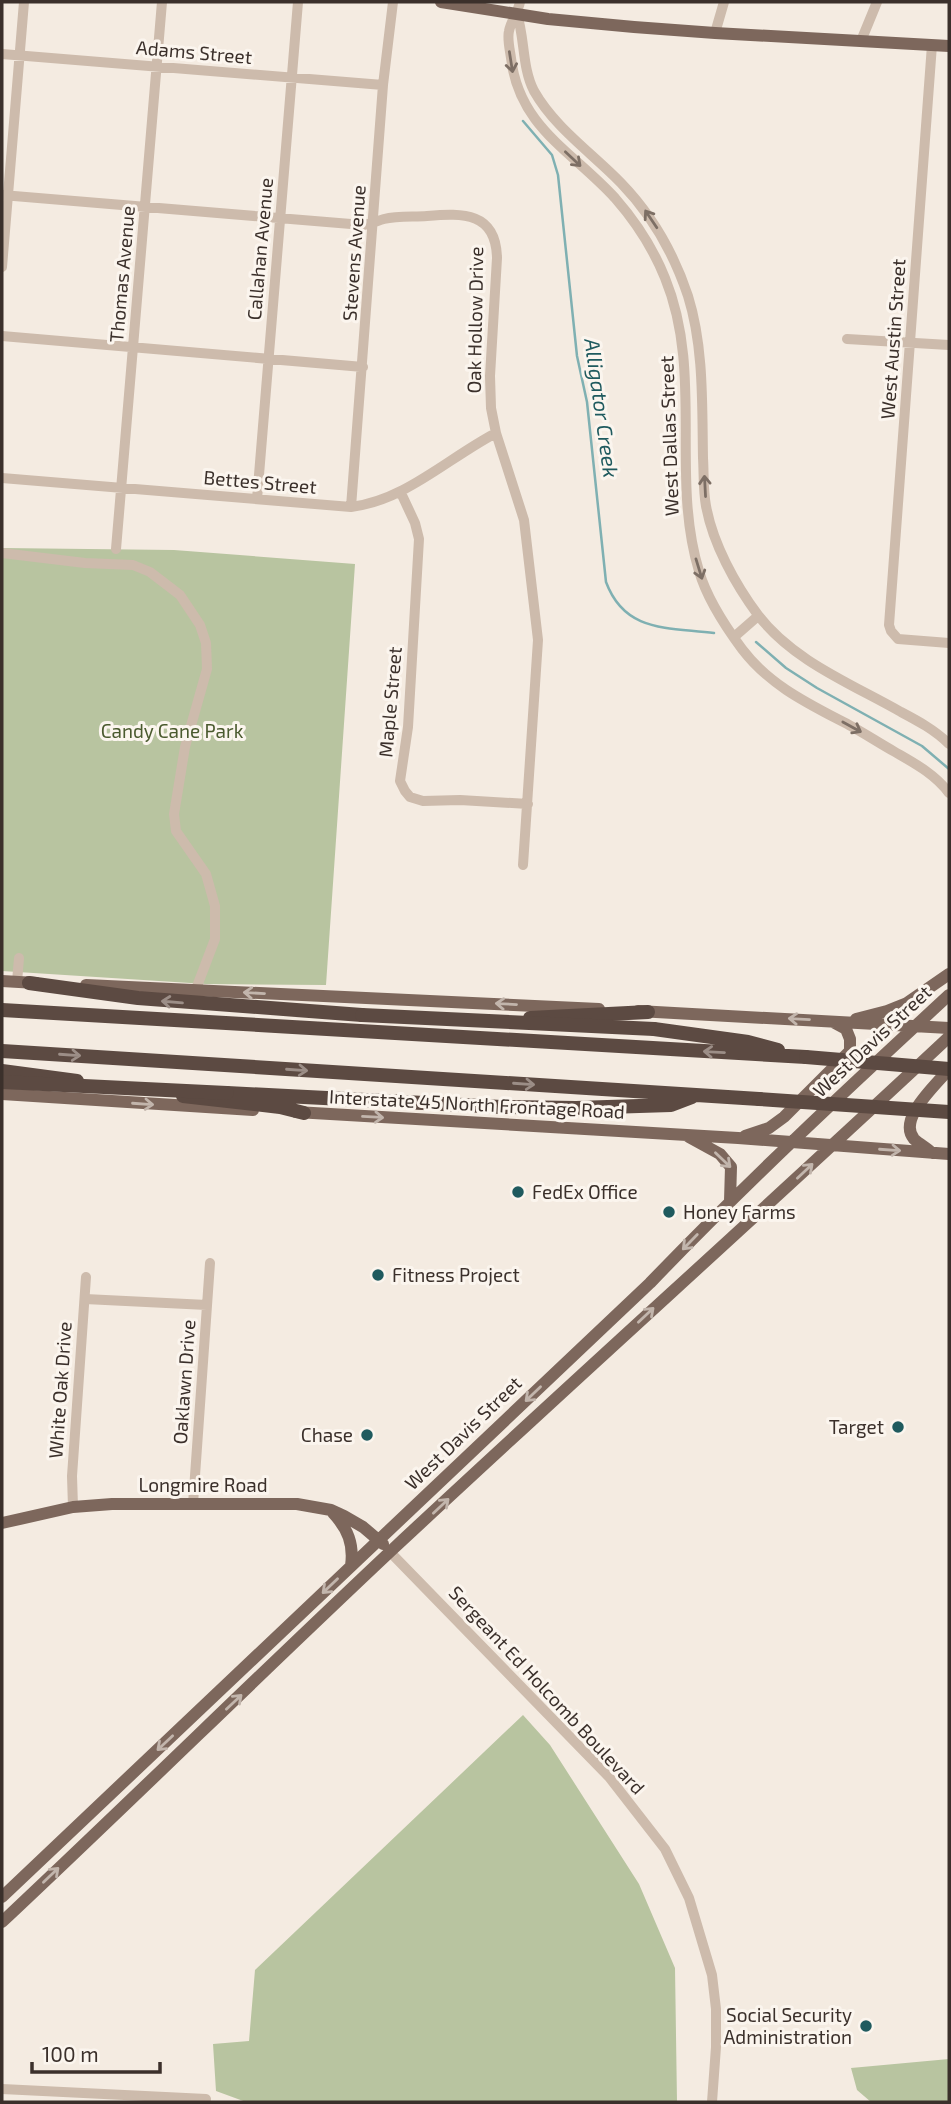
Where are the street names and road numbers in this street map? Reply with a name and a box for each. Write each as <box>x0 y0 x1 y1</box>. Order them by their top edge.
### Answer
street label: Adams Street <box>135 35 253 68</box>
street label: Callahan Avenue <box>242 177 277 321</box>
street label: Stevens Avenue <box>337 184 370 322</box>
street label: Thomas Avenue <box>104 205 139 343</box>
street label: Oak Hollow Drive <box>462 246 487 394</box>
street label: West Austin Street <box>875 258 910 420</box>
street label: West Dallas Street <box>654 355 683 517</box>
street label: Bettes Street <box>203 465 318 498</box>
street label: Maple Street <box>373 646 406 758</box>
street label: West Davis Street <box>808 980 936 1101</box>
street label: Interstate 45 North Frontage Road <box>329 1084 625 1123</box>
street label: Oaklawn Drive <box>168 1319 199 1445</box>
street label: White Oak Drive <box>43 1321 76 1459</box>
street label: West Davis Street <box>399 1371 526 1494</box>
street label: Longmire Road <box>138 1473 268 1496</box>
street label: Sergeant Ed Holcomb Boulevard <box>445 1581 650 1799</box>

